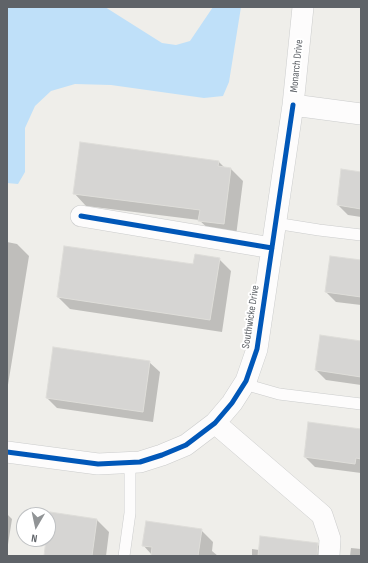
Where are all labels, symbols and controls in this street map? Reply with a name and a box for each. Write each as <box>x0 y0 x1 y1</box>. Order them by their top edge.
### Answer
street label: Monarch Drive <box>288 39 306 93</box>
street label: Southwicke Drive <box>239 284 263 350</box>
north arrow <box>16 507 56 547</box>
text: N <box>30 531 38 545</box>

